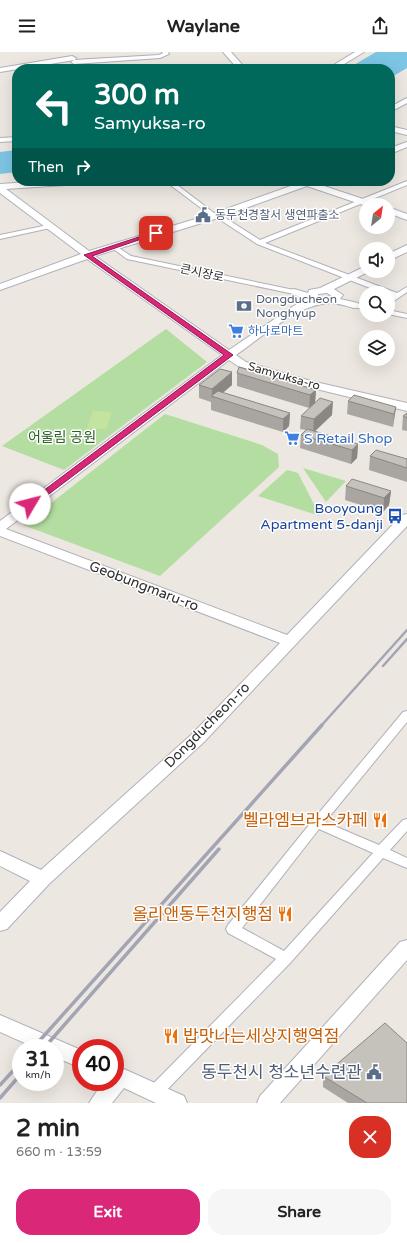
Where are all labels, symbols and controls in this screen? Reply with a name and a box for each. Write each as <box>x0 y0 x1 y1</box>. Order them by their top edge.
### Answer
icon: menu <box>16 15 38 37</box>
text: Waylane <box>167 15 240 37</box>
icon: share <box>369 15 391 37</box>
text: 300 m <box>94 78 180 112</box>
icon: left <box>28 80 80 132</box>
text: Samyuksa-ro <box>94 112 206 134</box>
icon: right <box>72 156 94 178</box>
text: Then <box>28 158 64 176</box>
north arrow <box>359 198 395 234</box>
map controls <box>359 198 395 366</box>
public building icon: 동두천경찰서 생연파출소 <box>194 206 212 224</box>
place label: 동두천경찰서 생연파출소 <box>215 208 340 222</box>
pin <box>139 216 173 250</box>
icon: arrive <box>145 222 167 244</box>
button: sound <box>359 242 395 278</box>
street label: 큰시장로 <box>179 262 225 284</box>
button: search <box>359 286 395 322</box>
place label: Dongducheon Nonghyup <box>256 292 337 320</box>
bank icon: Dongducheon Nonghyup <box>235 297 253 315</box>
supermarket icon: 하나로마트 <box>227 322 245 340</box>
place label: 하나로마트 <box>248 324 303 338</box>
button: layers <box>359 330 395 366</box>
street label: Samyuksa-ro <box>246 359 322 393</box>
park label: 어울림 공원 <box>28 429 96 446</box>
supermarket icon: S Retail Shop <box>283 429 301 447</box>
place label: S Retail Shop <box>304 430 393 447</box>
position arrow <box>9 483 51 525</box>
place label: Booyoung Apartment 5-danji <box>260 500 383 533</box>
bus stop icon: Booyoung Apartment 5-danji <box>386 507 404 525</box>
street label: Geobungmaru-ro <box>87 557 201 615</box>
street label: Dongducheon-ro <box>161 679 253 771</box>
place label: 벨라엠브라스카페 <box>243 810 368 831</box>
restaurant icon: 벨라엠브라스카페 <box>371 811 389 829</box>
place label: 올리앤동두천지행점 <box>132 904 273 925</box>
restaurant icon: 올리앤동두천지행점 <box>276 905 294 923</box>
place label: 밥맛나는세상지행역점 <box>183 1026 339 1047</box>
restaurant icon: 밥맛나는세상지행역점 <box>162 1027 180 1045</box>
speed limit sign: 40 <box>72 1039 124 1091</box>
text: 31 <box>25 1048 51 1072</box>
place label: 동두천시 청소년수련관 <box>201 1062 362 1083</box>
public building icon: 동두천시 청소년수련관 <box>365 1063 383 1081</box>
text: km/h <box>25 1069 51 1081</box>
text: 2 min <box>16 1114 80 1143</box>
button: close <box>349 1116 391 1158</box>
text: 660 m · 13:59 <box>16 1144 102 1160</box>
button: Exit <box>16 1189 200 1235</box>
button: Share <box>208 1189 391 1235</box>

